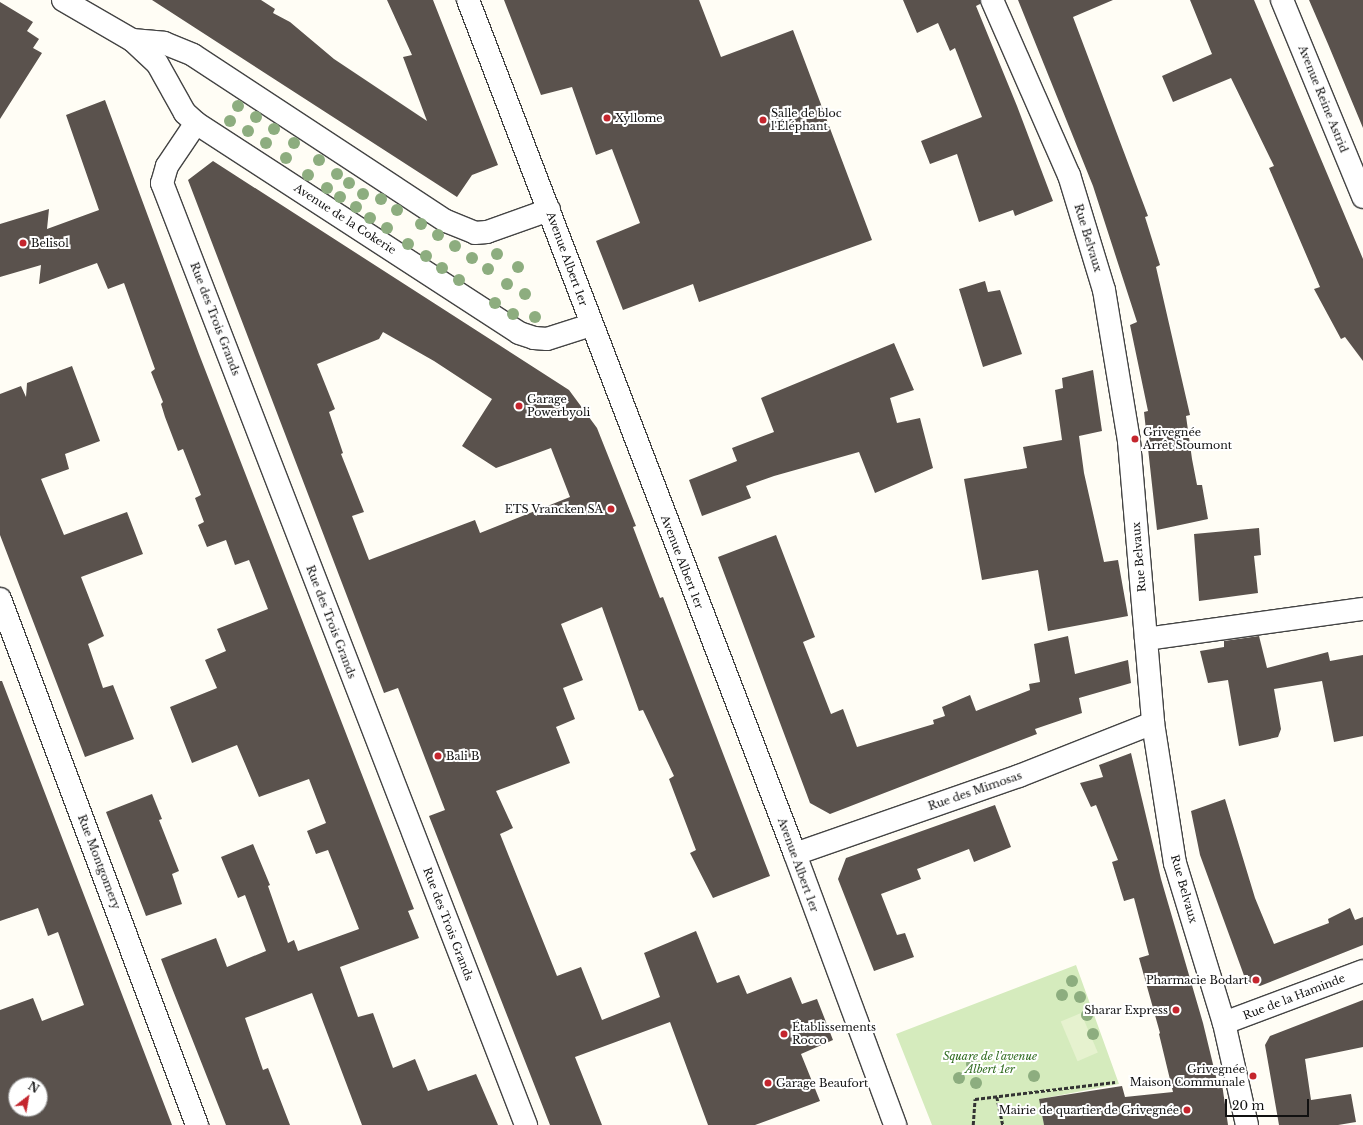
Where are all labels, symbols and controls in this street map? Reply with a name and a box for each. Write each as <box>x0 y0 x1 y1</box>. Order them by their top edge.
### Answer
street label: Avenue Reine Astrid <box>1295 43 1351 155</box>
place label: Salle de bloc l'Éléphant <box>771 107 842 133</box>
place label: Xyllome <box>615 111 663 125</box>
marker: Xyllome <box>602 113 612 123</box>
marker: Salle de bloc l'Éléphant <box>758 115 768 125</box>
street label: Avenue de la Cokerie <box>292 181 398 257</box>
street label: Rue Belvaux <box>1071 202 1105 274</box>
street label: Avenue Albert 1er <box>544 210 590 308</box>
place label: Belisol <box>31 236 69 250</box>
marker: Belisol <box>18 238 28 248</box>
street label: Rue des Trois Grands <box>187 260 243 378</box>
place label: Garage Powerbyoli <box>527 393 590 419</box>
marker: Garage Powerbyoli <box>514 401 524 411</box>
place label: Grivegnée Arrêt Stoumont <box>1143 426 1232 452</box>
marker: Grivegnée Arrêt Stoumont <box>1130 434 1140 444</box>
place label: ETS Vrancken SA <box>504 502 603 516</box>
marker: ETS Vrancken SA <box>606 504 616 514</box>
street label: Avenue Albert 1er <box>658 513 706 611</box>
street label: Rue Belvaux <box>1129 521 1149 593</box>
street label: Rue des Trois Grands <box>303 563 359 681</box>
place label: Bali B <box>446 749 479 763</box>
marker: Bali B <box>433 751 443 761</box>
street label: Rue des Mimosas <box>926 769 1024 813</box>
street label: Rue Montgomery <box>75 813 123 911</box>
street label: Avenue Albert 1er <box>775 816 821 914</box>
street label: Rue Belvaux <box>1168 853 1200 925</box>
street label: Rue des Trois Grands <box>420 865 476 983</box>
street label: Rue de la Haminde <box>1241 971 1347 1023</box>
place label: Pharmacie Bodart <box>1146 973 1248 987</box>
marker: Pharmacie Bodart <box>1251 975 1261 985</box>
place label: Sharar Express <box>1084 1003 1168 1017</box>
marker: Sharar Express <box>1171 1005 1181 1015</box>
place label: Établissements Rocco <box>792 1021 876 1047</box>
marker: Établissements Rocco <box>779 1029 789 1039</box>
park label: Square de l'avenue Albert 1er <box>943 1050 1037 1076</box>
place label: Grivegnée Maison Communale <box>1130 1063 1245 1089</box>
marker: Grivegnée Maison Communale <box>1248 1071 1258 1081</box>
place label: Garage Beaufort <box>776 1076 868 1090</box>
north arrow <box>8 1077 48 1117</box>
marker: Garage Beaufort <box>763 1078 773 1088</box>
text: N <box>26 1079 42 1096</box>
scale bar <box>1227 1091 1311 1117</box>
text: 20 m <box>1232 1098 1264 1113</box>
place label: Mairie de quartier de Grivegnée <box>998 1103 1179 1117</box>
marker: Mairie de quartier de Grivegnée <box>1182 1105 1192 1115</box>

